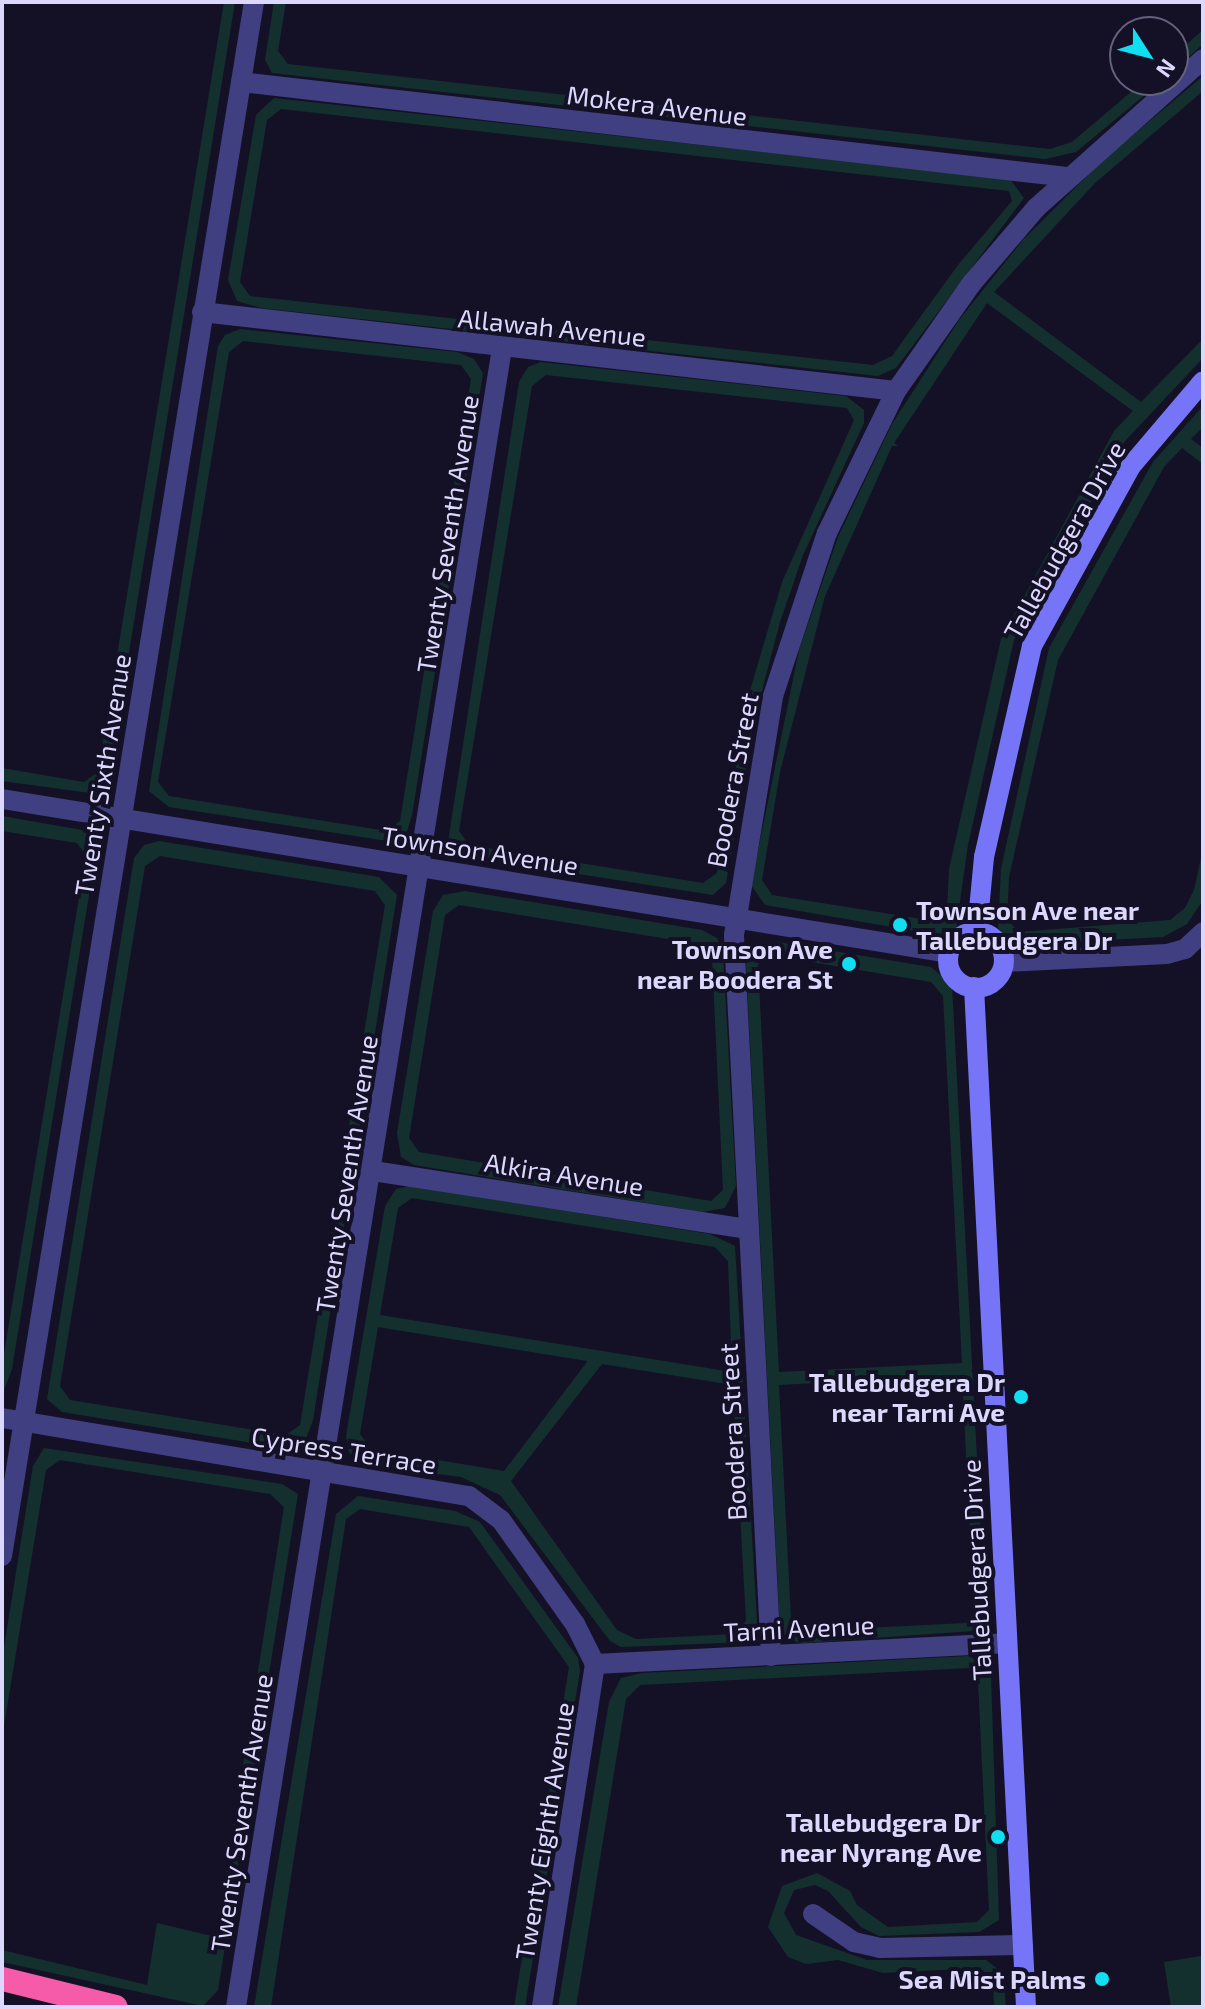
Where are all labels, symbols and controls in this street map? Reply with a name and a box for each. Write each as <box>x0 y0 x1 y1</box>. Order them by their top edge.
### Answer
north arrow <box>1109 16 1189 96</box>
text: N <box>1152 55 1182 83</box>
street label: Mokera Avenue <box>565 78 749 132</box>
street label: Allawah Avenue <box>456 302 648 352</box>
street label: Twenty Seventh Avenue <box>410 392 484 676</box>
street label: Tallebudgera Drive <box>997 436 1131 644</box>
street label: Twenty Sixth Avenue <box>67 651 137 899</box>
street label: Boodera Street <box>700 690 764 870</box>
street label: Townson Avenue <box>379 819 581 881</box>
place label: Townson Ave near Tallebudgera Dr <box>916 894 1140 956</box>
marker: Townson Ave near Tallebudgera Dr <box>891 916 909 934</box>
place label: Townson Ave near Boodera St <box>636 933 833 994</box>
marker: Townson Ave near Boodera St <box>840 955 858 973</box>
street label: Twenty Seventh Avenue <box>309 1032 383 1316</box>
street label: Alkira Avenue <box>482 1146 646 1202</box>
street label: Boodera Street <box>712 1343 752 1521</box>
place label: Tallebudgera Dr near Tarni Ave <box>809 1366 1005 1428</box>
marker: Tallebudgera Dr near Tarni Ave <box>1012 1388 1030 1406</box>
street label: Cypress Terrace <box>249 1420 439 1480</box>
street label: Tallebudgera Drive <box>955 1459 997 1681</box>
street label: Tarni Avenue <box>722 1608 876 1648</box>
street label: Twenty Seventh Avenue <box>204 1671 278 1955</box>
street label: Twenty Eighth Avenue <box>508 1699 580 1963</box>
place label: Tallebudgera Dr near Nyrang Ave <box>779 1806 982 1868</box>
marker: Tallebudgera Dr near Nyrang Ave <box>989 1828 1007 1846</box>
place label: Sea Mist Palms <box>899 1963 1086 1995</box>
marker: Sea Mist Palms <box>1093 1970 1111 1988</box>

